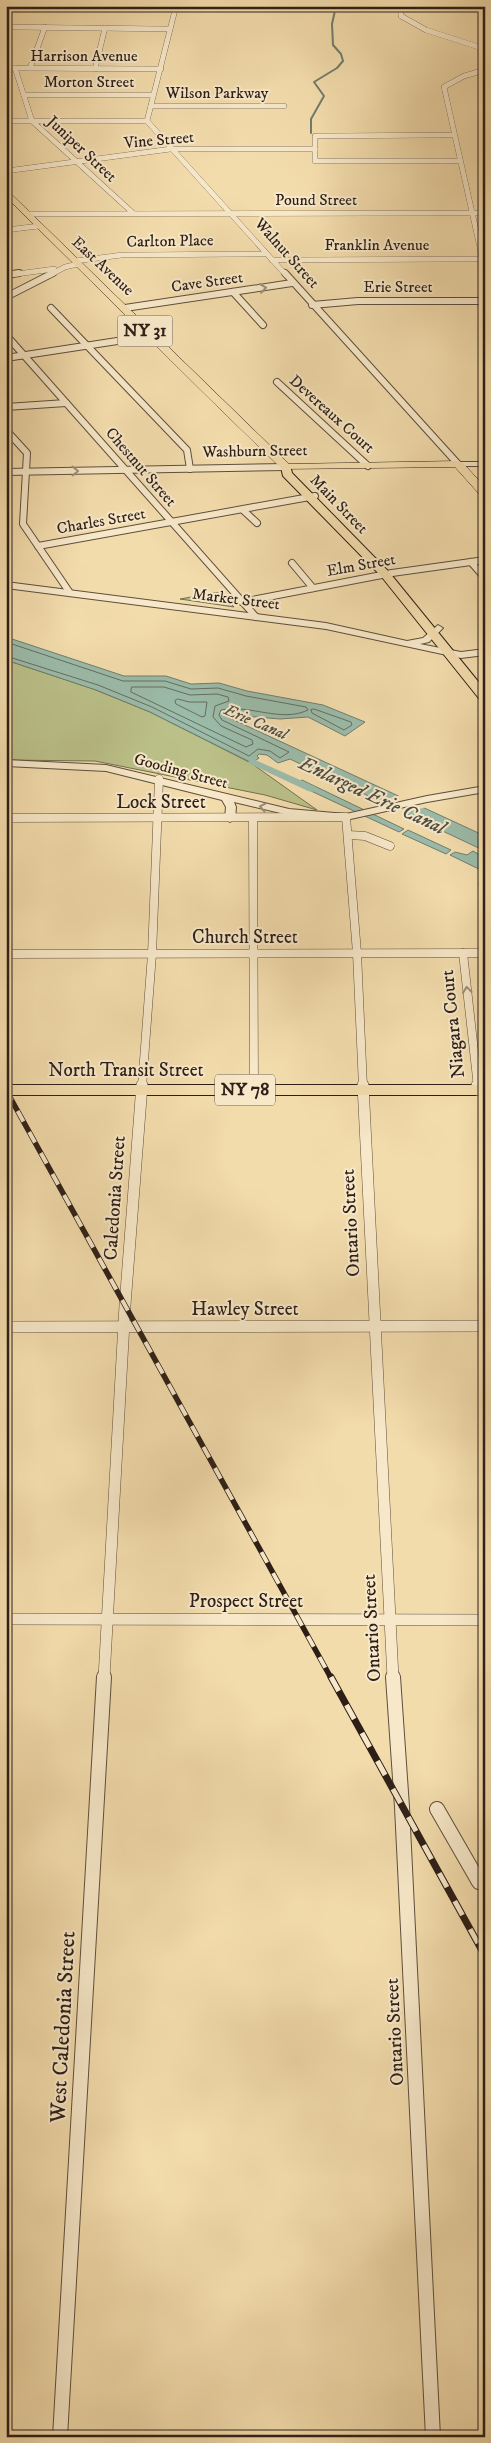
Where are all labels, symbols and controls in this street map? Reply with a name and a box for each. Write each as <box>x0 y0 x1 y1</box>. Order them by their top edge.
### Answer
street label: Harrison Avenue <box>30 46 138 66</box>
street label: Morton Street <box>44 72 134 92</box>
street label: Wilson Parkway <box>165 83 269 103</box>
street label: Juniper Street <box>41 110 121 186</box>
street label: Vine Street <box>122 127 195 153</box>
street label: Pound Street <box>275 190 357 210</box>
street label: Walnut Street <box>250 213 324 292</box>
street label: Carlton Place <box>126 230 214 252</box>
street label: East Avenue <box>68 232 139 300</box>
street label: Franklin Avenue <box>325 235 430 255</box>
street label: Cave Street <box>170 267 244 297</box>
street label: Erie Street <box>363 277 433 297</box>
one-way arrow <box>258 283 267 293</box>
road number: NY 31 <box>118 316 172 346</box>
street label: Devereaux Court <box>285 371 379 457</box>
street label: Chestnut Street <box>101 423 181 511</box>
street label: Washburn Street <box>201 440 308 462</box>
one-way arrow <box>71 466 79 476</box>
street label: Main Street <box>306 470 372 538</box>
street label: Charles Street <box>55 503 147 539</box>
street label: Elm Street <box>325 549 397 581</box>
street label: Market Street <box>191 584 281 614</box>
water label: Erie Canal <box>220 699 292 745</box>
street label: Gooding Street <box>132 749 230 793</box>
water label: Enlarged Erie Canal <box>294 751 451 842</box>
street label: Lock Street <box>116 791 206 814</box>
one-way arrow <box>259 802 268 812</box>
street label: Church Street <box>192 926 298 949</box>
street label: Niagara Court <box>436 969 470 1079</box>
one-way arrow <box>462 985 473 993</box>
street label: North Transit Street <box>48 1059 204 1082</box>
road number: NY 78 <box>215 1074 275 1106</box>
street label: Caledonia Street <box>99 1135 131 1261</box>
street label: Ontario Street <box>337 1169 365 1277</box>
street label: Hawley Street <box>191 1298 299 1321</box>
street label: Ontario Street <box>358 1574 386 1682</box>
street label: Prospect Street <box>189 1590 303 1613</box>
street label: West Caledonia Street <box>44 1930 82 2125</box>
street label: Ontario Street <box>381 1978 409 2086</box>

